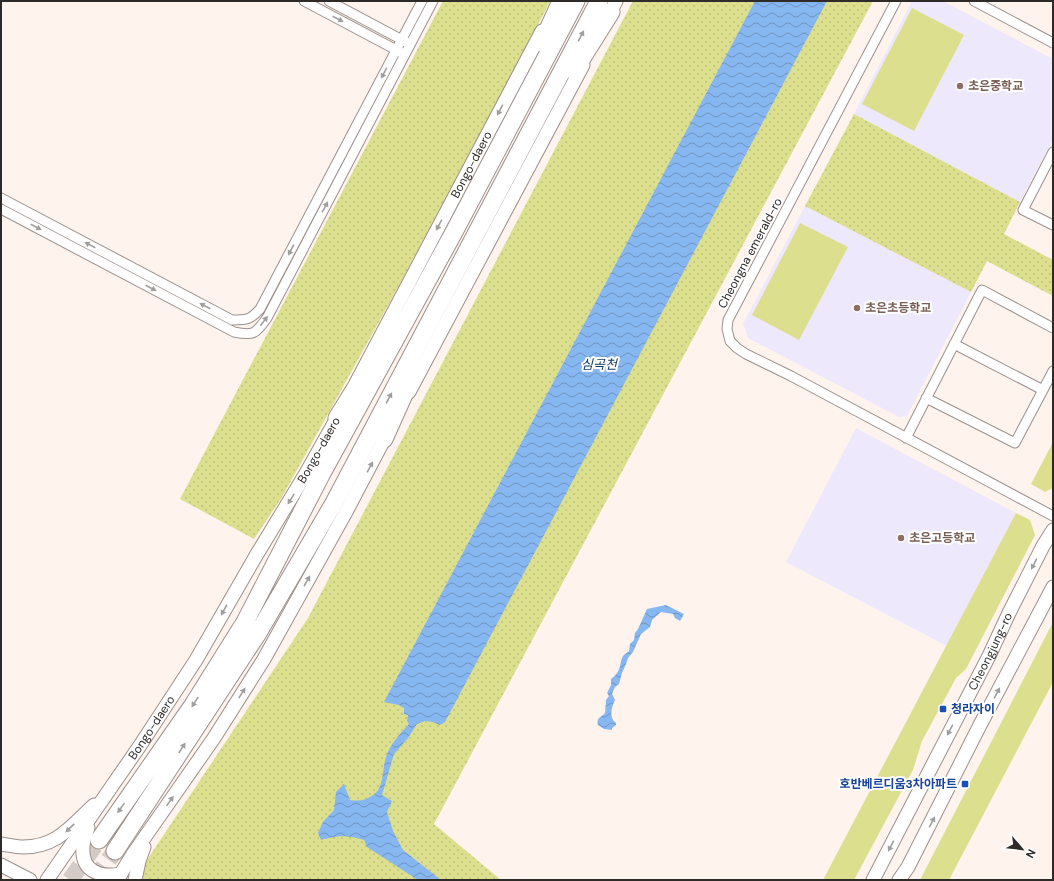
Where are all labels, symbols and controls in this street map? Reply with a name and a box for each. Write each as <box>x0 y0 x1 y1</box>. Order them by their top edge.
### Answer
one-way arrow <box>333 16 344 22</box>
one-way arrow <box>578 30 584 41</box>
one-way arrow <box>381 67 387 78</box>
place label: 초은중학교 <box>968 78 1023 94</box>
marker: 초은중학교 <box>955 81 965 91</box>
one-way arrow <box>497 104 504 116</box>
street label: Bongo-daero <box>447 128 496 201</box>
street label: Cheongna emerald-ro <box>714 195 786 311</box>
one-way arrow <box>322 201 329 213</box>
one-way arrow <box>436 219 443 230</box>
one-way arrow <box>30 224 41 230</box>
one-way arrow <box>84 242 96 248</box>
one-way arrow <box>288 244 294 256</box>
one-way arrow <box>145 284 156 291</box>
place label: 초은초등학교 <box>865 300 931 316</box>
one-way arrow <box>199 303 211 309</box>
marker: 초은초등학교 <box>852 303 862 313</box>
one-way arrow <box>260 316 268 327</box>
water label: 심곡천 <box>581 356 618 373</box>
one-way arrow <box>386 392 393 404</box>
street label: Bongo-daero <box>294 414 344 486</box>
one-way arrow <box>366 461 373 473</box>
one-way arrow <box>287 493 294 505</box>
place label: 초은고등학교 <box>909 530 975 546</box>
marker: 초은고등학교 <box>896 533 906 543</box>
one-way arrow <box>1031 558 1037 570</box>
one-way arrow <box>304 575 311 587</box>
one-way arrow <box>220 604 227 616</box>
street label: Cheongjung-ro <box>965 610 1016 693</box>
one-way arrow <box>993 687 1000 699</box>
one-way arrow <box>239 688 246 699</box>
street label: Bongo-daero <box>125 692 179 763</box>
one-way arrow <box>191 697 199 707</box>
place label: 청라자이 <box>951 701 995 717</box>
marker: 청라자이 <box>938 704 948 714</box>
one-way arrow <box>947 724 953 736</box>
one-way arrow <box>179 742 186 754</box>
place label: 호반베르디움3차아파트 <box>839 776 957 792</box>
marker: 호반베르디움3차아파트 <box>960 779 970 789</box>
one-way arrow <box>166 796 174 807</box>
one-way arrow <box>117 803 125 814</box>
one-way arrow <box>928 816 935 827</box>
one-way arrow <box>65 823 75 833</box>
north arrow <box>1002 829 1042 869</box>
one-way arrow <box>887 840 894 852</box>
text: N <box>1023 847 1039 861</box>

